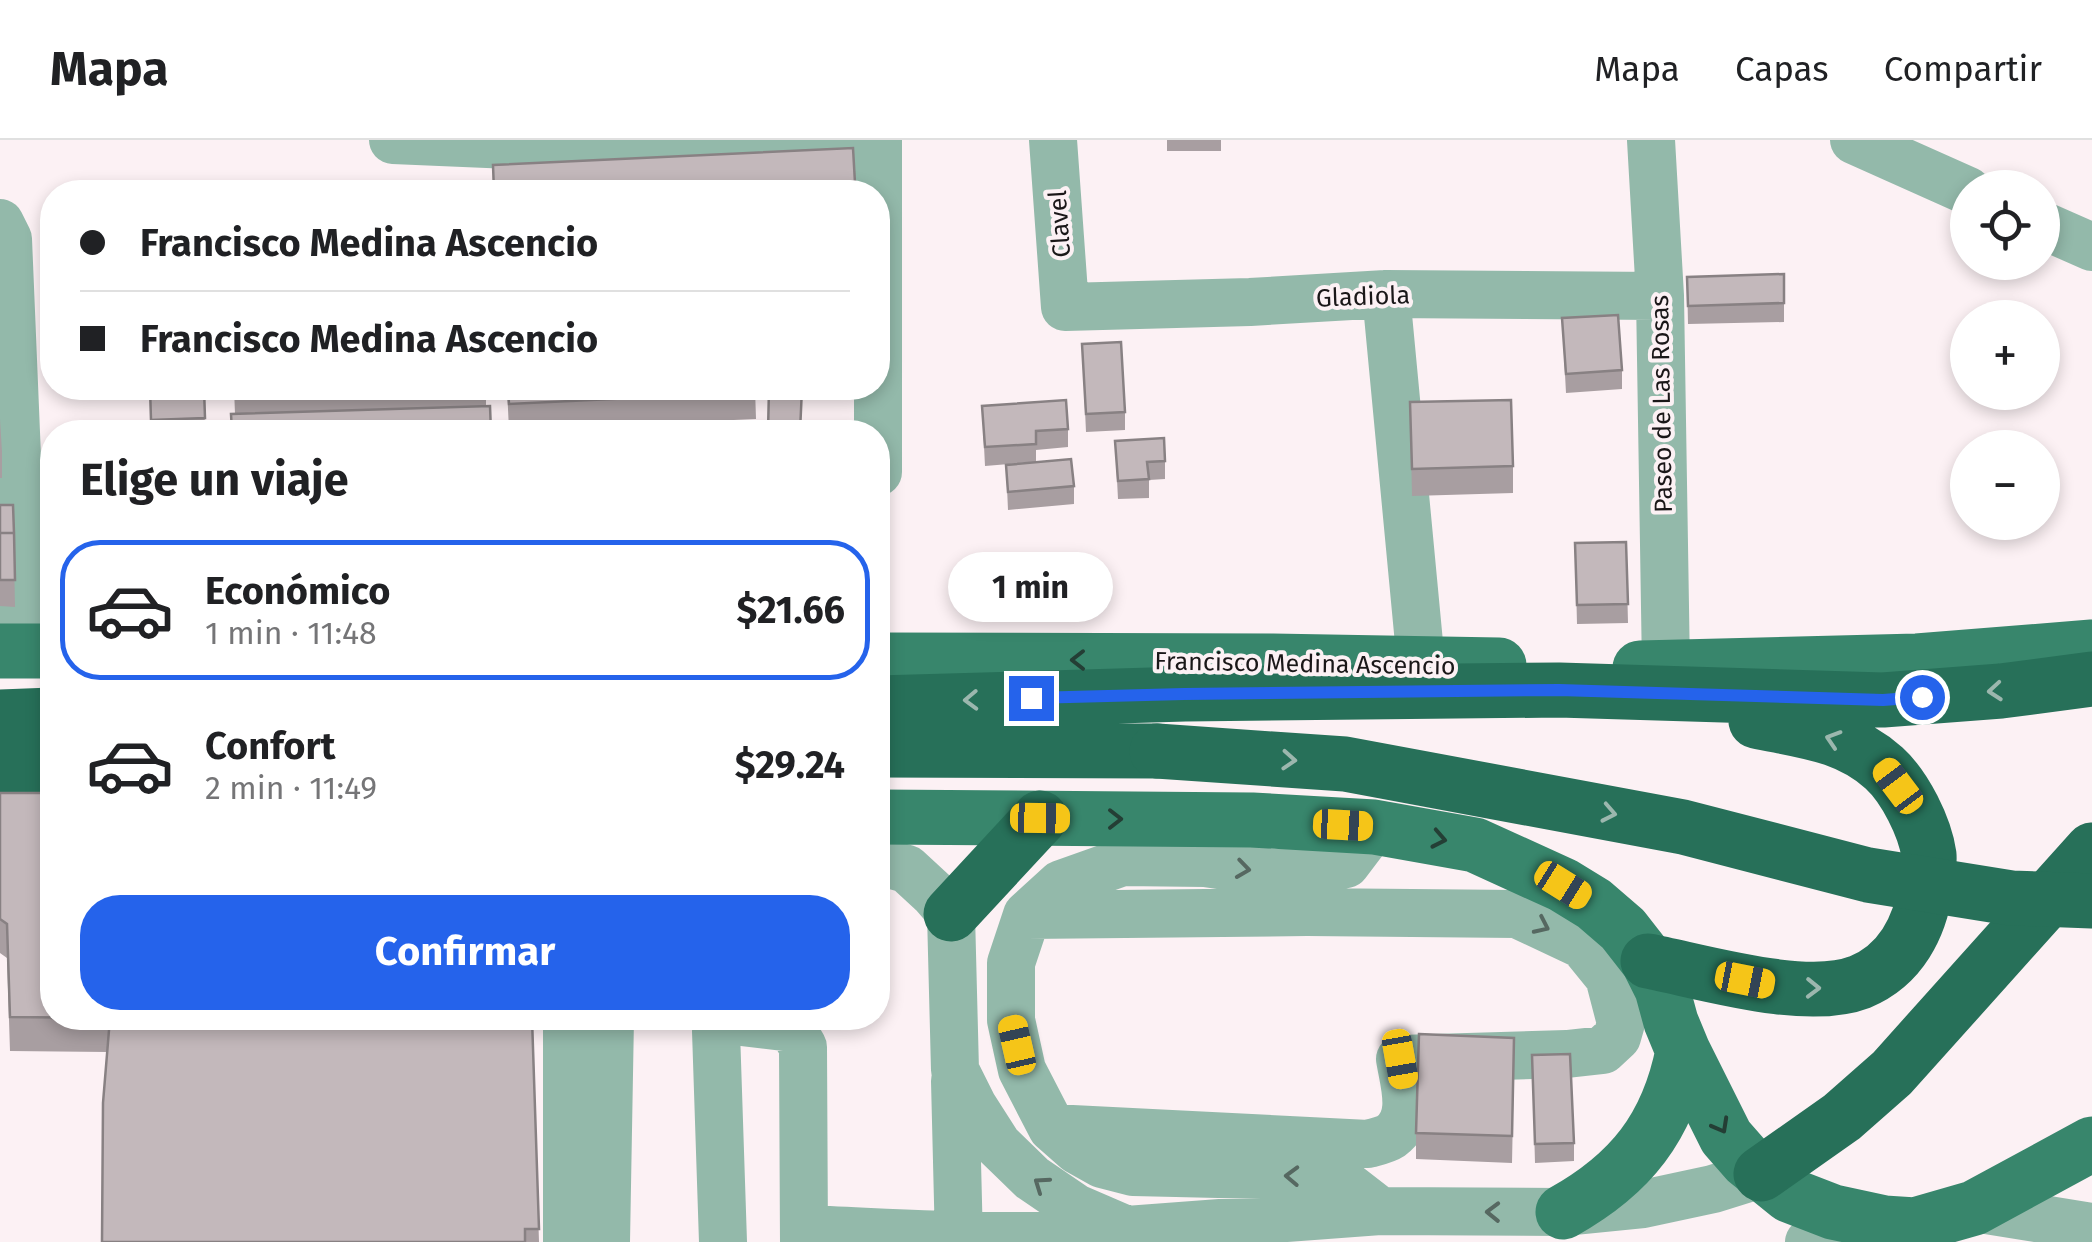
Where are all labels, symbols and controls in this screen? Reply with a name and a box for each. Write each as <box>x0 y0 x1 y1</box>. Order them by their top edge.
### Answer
text: Mapa <box>50 40 169 98</box>
text: Mapa <box>1594 48 1680 90</box>
text: Capas <box>1735 48 1829 90</box>
text: Compartir <box>1884 48 2042 90</box>
map controls <box>1950 170 2060 540</box>
button: locate <box>1950 170 2060 280</box>
street label: Clavel <box>1043 189 1077 259</box>
text: Francisco Medina Ascencio <box>140 220 598 266</box>
street label: Gladiola <box>1316 280 1411 314</box>
street label: Paseo de Las Rosas <box>1645 295 1679 513</box>
button: + <box>1950 300 2060 410</box>
text: Francisco Medina Ascencio <box>140 316 598 362</box>
button: − <box>1950 430 2060 540</box>
text: Elige un viaje <box>80 453 348 507</box>
callout: 1 min <box>948 553 1114 623</box>
icon: car <box>85 565 175 655</box>
text: Económico <box>205 568 390 614</box>
text: 1 min <box>992 568 1069 606</box>
text: $21.66 <box>736 587 845 633</box>
text: 1 min · 11:48 <box>205 614 377 652</box>
street label: Francisco Medina Ascencio <box>1154 646 1456 682</box>
one-way arrow <box>1070 649 1086 671</box>
route start <box>1900 675 1945 720</box>
route end <box>1009 676 1054 721</box>
one-way arrow <box>1987 680 2003 702</box>
one-way arrow <box>962 689 978 710</box>
icon: car <box>85 720 175 810</box>
text: Confort <box>205 723 335 769</box>
one-way arrow <box>1826 730 1843 751</box>
text: $29.24 <box>735 742 845 788</box>
one-way arrow <box>1282 749 1298 770</box>
car <box>1868 753 1928 819</box>
text: 2 min · 11:49 <box>205 769 377 807</box>
car <box>1010 802 1070 834</box>
one-way arrow <box>1601 802 1618 823</box>
one-way arrow <box>1108 808 1123 830</box>
car <box>1312 808 1374 842</box>
one-way arrow <box>1430 828 1447 849</box>
car <box>1530 856 1596 914</box>
one-way arrow <box>1234 857 1251 878</box>
button: Confirmar <box>80 895 850 1010</box>
one-way arrow <box>1531 913 1549 933</box>
car <box>1713 960 1777 1000</box>
one-way arrow <box>1805 977 1821 998</box>
car <box>996 1012 1038 1078</box>
car <box>1380 1027 1420 1091</box>
one-way arrow <box>1709 1115 1729 1133</box>
one-way arrow <box>1284 1166 1300 1187</box>
one-way arrow <box>1033 1178 1052 1196</box>
one-way arrow <box>1485 1201 1501 1222</box>

